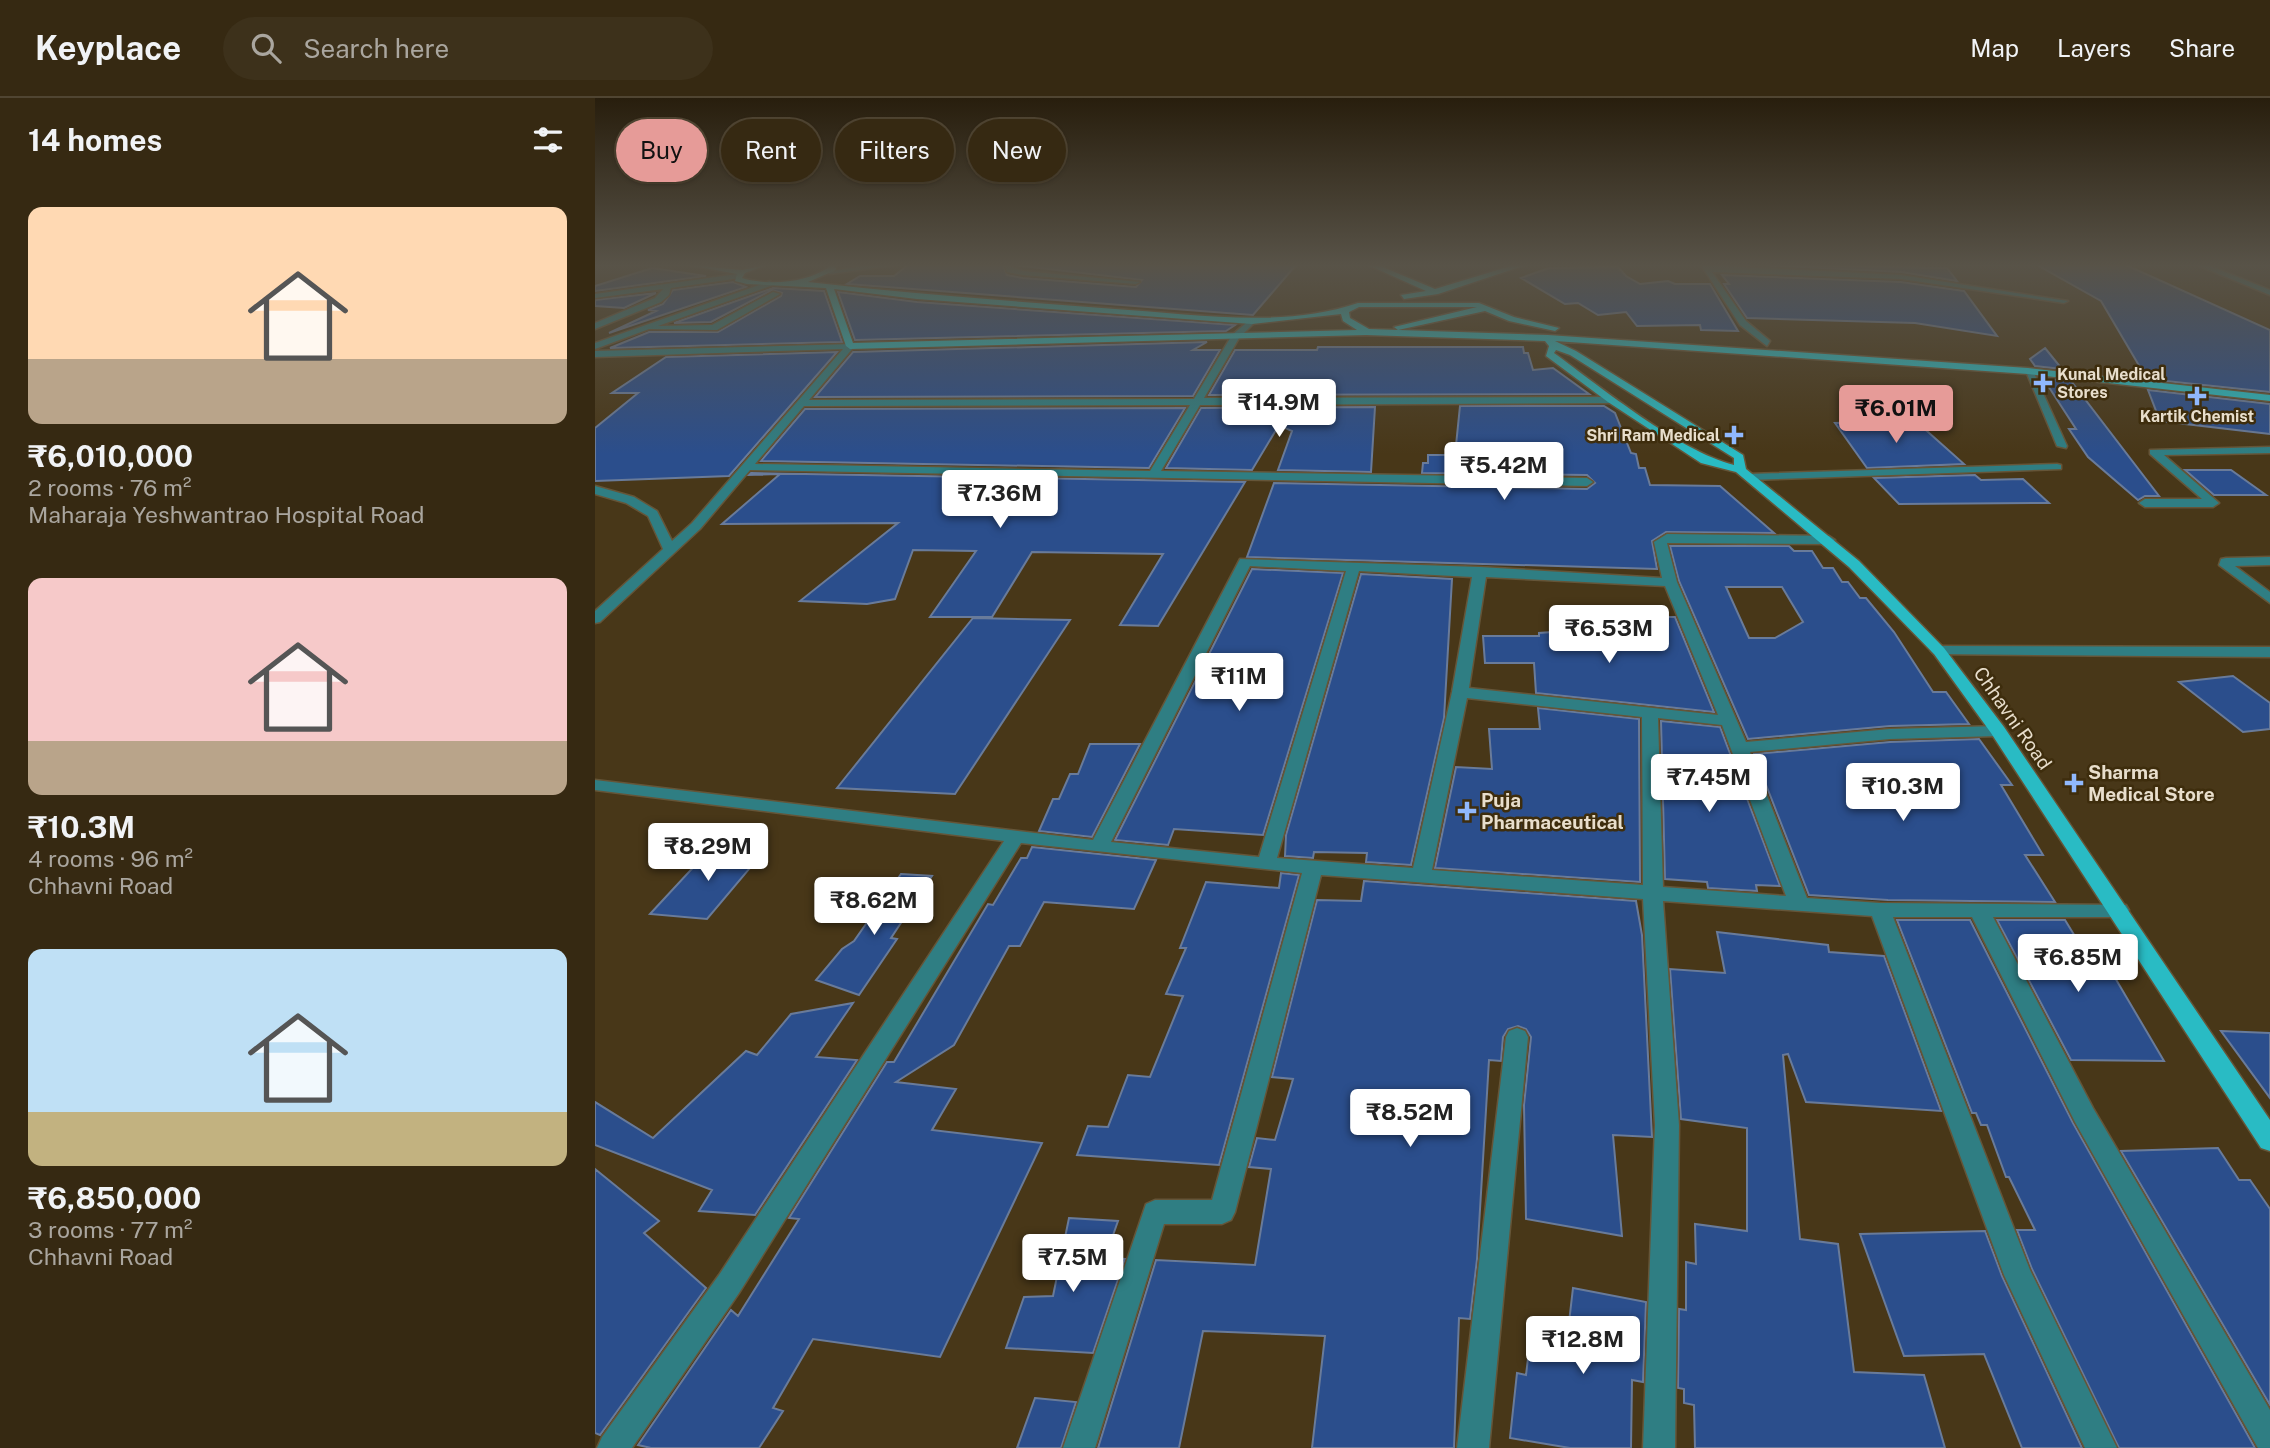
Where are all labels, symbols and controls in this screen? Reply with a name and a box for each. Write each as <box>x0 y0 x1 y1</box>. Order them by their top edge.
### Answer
search box <box>223 17 713 80</box>
text: Keyplace <box>35 29 181 67</box>
icon: search <box>247 29 285 67</box>
text: Search here <box>303 33 449 64</box>
text: Map <box>1970 34 2019 62</box>
text: Layers <box>2057 34 2131 62</box>
text: Share <box>2169 34 2235 62</box>
chip: Buy <box>616 119 707 182</box>
chip: Rent <box>721 119 821 182</box>
chip: Filters <box>835 119 954 182</box>
chip: New <box>968 119 1066 182</box>
icon: filters <box>529 121 567 159</box>
text: 14 homes <box>28 122 162 158</box>
icon: home <box>235 253 361 379</box>
place label: Kunal Medical Stores <box>2057 365 2166 402</box>
marker: Kunal Medical Stores <box>2035 375 2051 391</box>
pin: ₹14.9M <box>1222 380 1336 439</box>
pin: ₹6.01M <box>1839 386 1953 445</box>
text: ₹14.9M <box>1238 388 1320 415</box>
marker: Kartik Chemist <box>2189 388 2205 404</box>
text: ₹6.01M <box>1855 394 1937 421</box>
place label: Kartik Chemist <box>2140 407 2255 426</box>
place label: Shri Ram Medical <box>1586 426 1720 445</box>
marker: Shri Ram Medical <box>1726 427 1742 443</box>
text: ₹6,010,000 <box>28 438 193 474</box>
pin: ₹5.42M <box>1447 442 1561 502</box>
text: ₹5.42M <box>1460 451 1548 478</box>
pin: ₹7.36M <box>943 470 1057 530</box>
text: 2 rooms · 76 m² <box>28 474 191 501</box>
text: ₹7.36M <box>958 479 1042 506</box>
text: Maharaja Yeshwantrao Hospital Road <box>28 501 424 528</box>
pin: ₹6.53M <box>1552 606 1666 665</box>
text: ₹6.53M <box>1565 614 1653 641</box>
icon: home <box>235 624 361 750</box>
pin: ₹11M <box>1198 654 1280 713</box>
text: ₹11M <box>1211 662 1267 689</box>
street label: Chhavni Road <box>1970 663 2056 773</box>
pin: ₹7.45M <box>1652 754 1766 814</box>
place label: Sharma Medical Store <box>2088 761 2215 805</box>
text: ₹7.45M <box>1667 763 1751 790</box>
pin: ₹10.3M <box>1846 764 1960 823</box>
text: ₹10.3M <box>1862 772 1944 799</box>
marker: Sharma Medical Store <box>2066 775 2082 791</box>
place label: Puja Pharmaceutical <box>1481 789 1624 833</box>
marker: Puja Pharmaceutical <box>1459 803 1475 819</box>
text: ₹10.3M <box>28 809 135 845</box>
pin: ₹8.29M <box>651 824 765 883</box>
text: ₹8.29M <box>664 832 752 859</box>
text: 4 rooms · 96 m² <box>28 845 193 872</box>
text: Chhavni Road <box>28 872 173 899</box>
pin: ₹8.62M <box>817 878 931 937</box>
text: ₹8.62M <box>830 886 918 913</box>
pin: ₹6.85M <box>2021 934 2135 994</box>
text: ₹6.85M <box>2034 943 2122 970</box>
icon: home <box>235 995 361 1121</box>
pin: ₹8.52M <box>1353 1090 1467 1149</box>
text: ₹8.52M <box>1366 1098 1454 1125</box>
text: ₹6,850,000 <box>28 1180 201 1216</box>
text: 3 rooms · 77 m² <box>28 1216 192 1243</box>
pin: ₹7.5M <box>1024 1234 1122 1294</box>
text: Chhavni Road <box>28 1243 173 1270</box>
text: ₹7.5M <box>1038 1243 1108 1270</box>
pin: ₹12.8M <box>1526 1316 1640 1376</box>
text: ₹12.8M <box>1542 1325 1624 1352</box>

